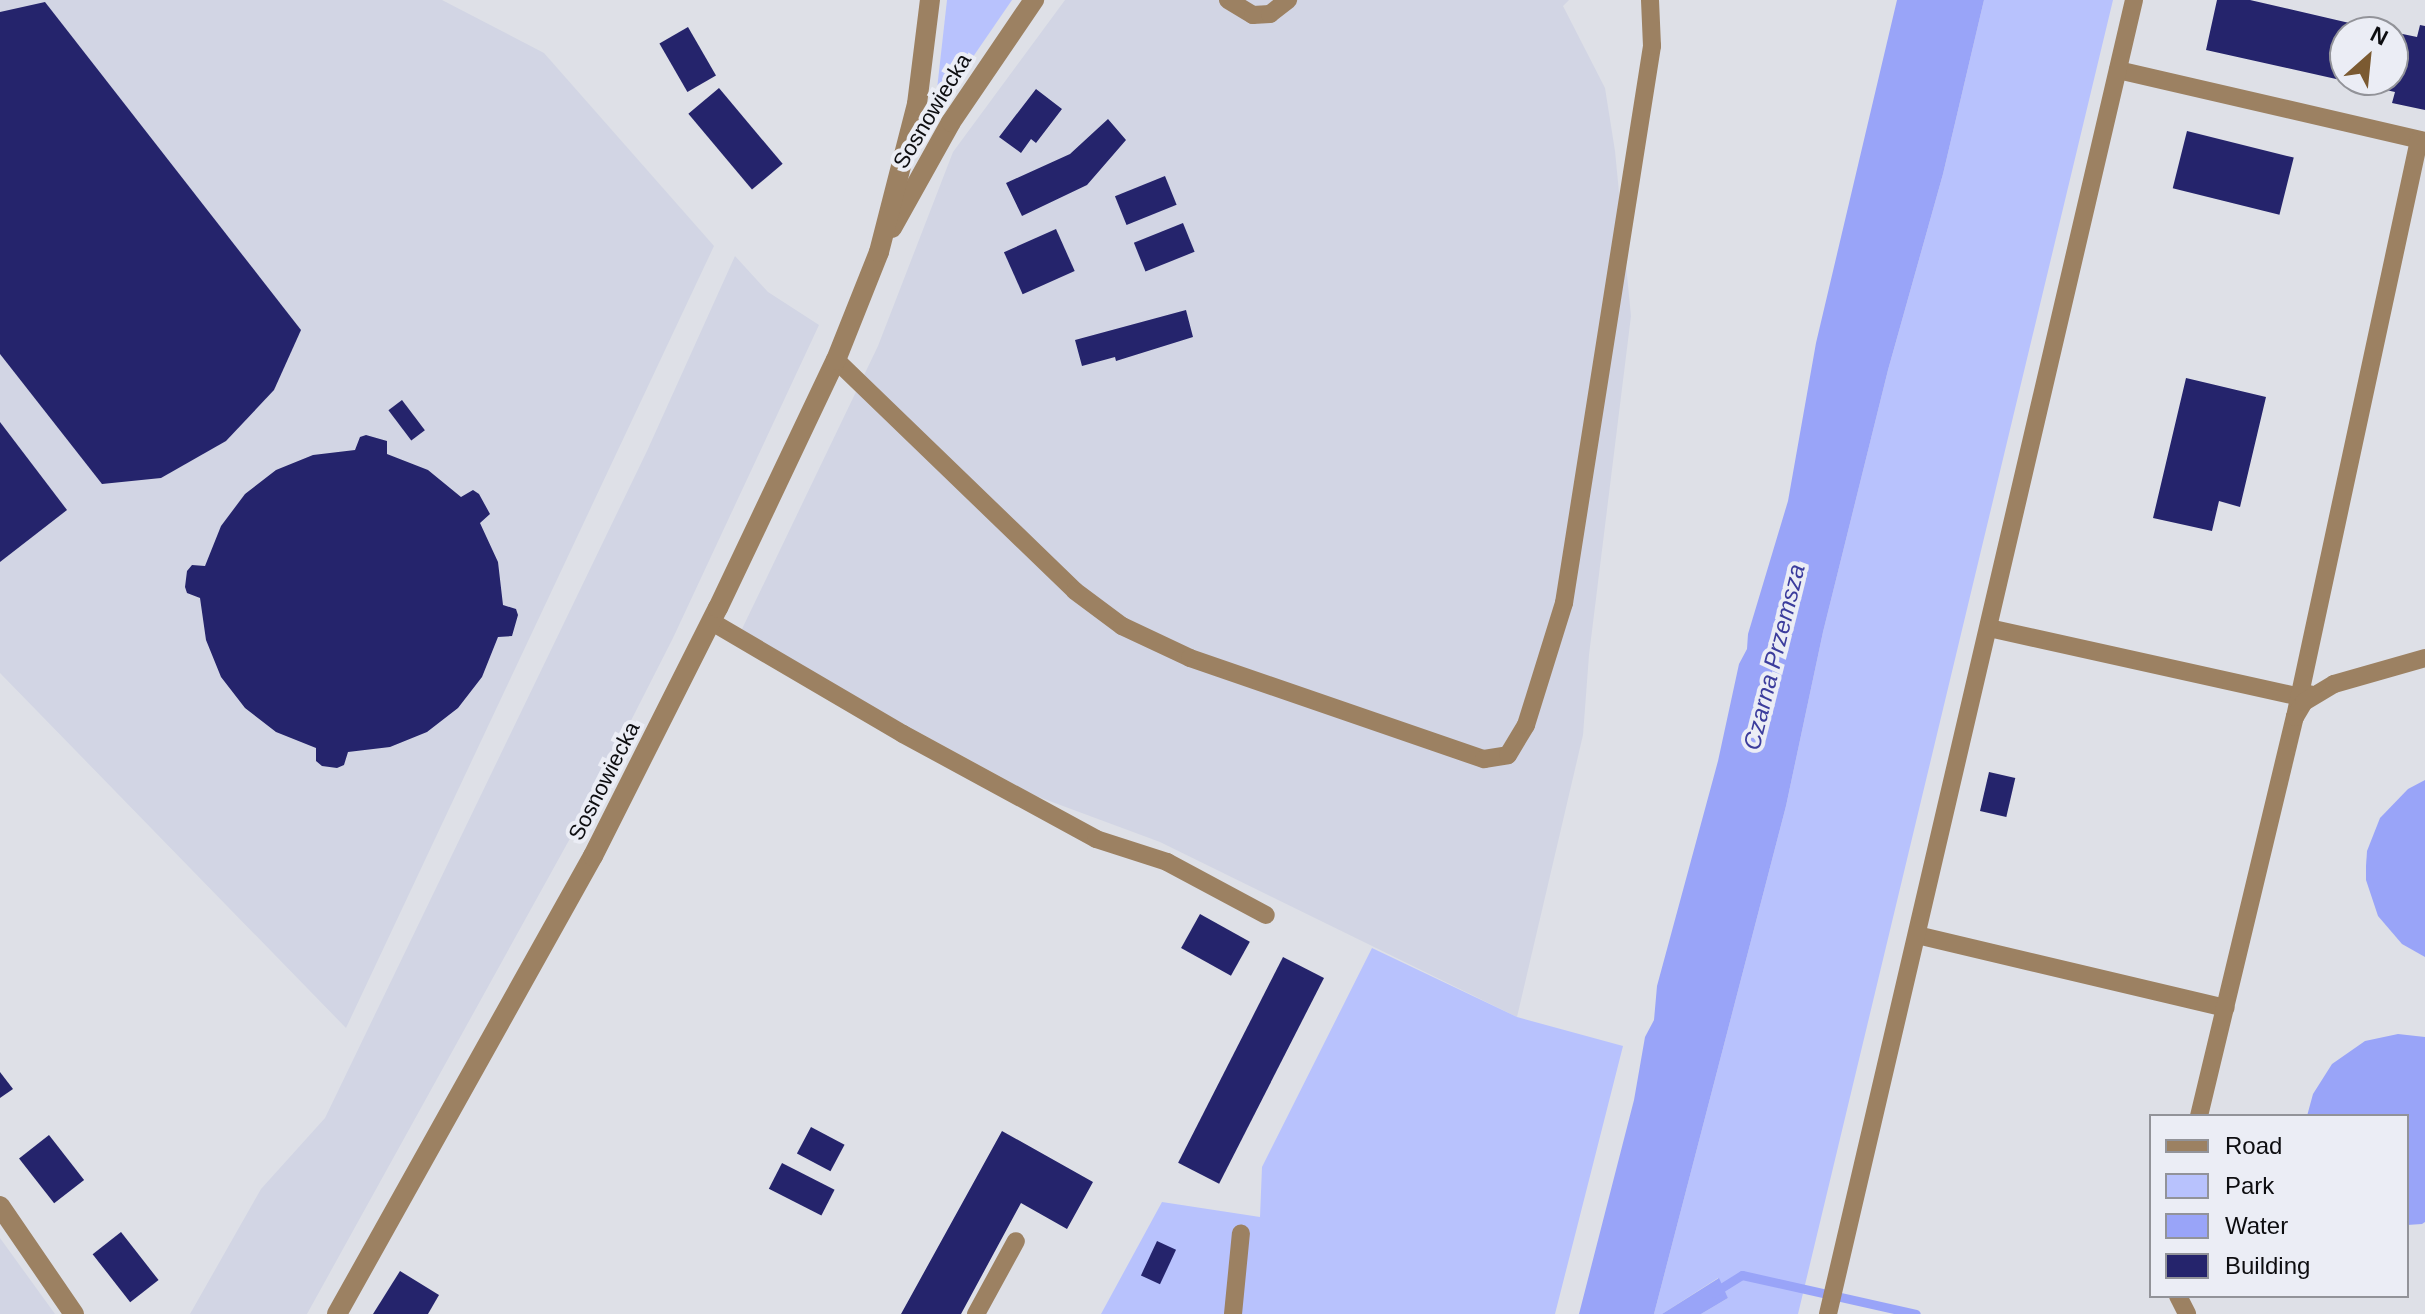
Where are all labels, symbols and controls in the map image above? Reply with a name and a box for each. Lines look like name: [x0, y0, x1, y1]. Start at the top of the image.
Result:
north arrow: [2329, 16, 2409, 96]
text: N: [2366, 21, 2392, 51]
street label: Sosnowiecka: [887, 49, 977, 173]
water label: Czarna Przemsza: [1737, 561, 1811, 753]
street label: Sosnowiecka: [563, 717, 645, 845]
legend: [2149, 1114, 2409, 1298]
text: Road: [2225, 1132, 2282, 1159]
text: Park: [2225, 1172, 2274, 1199]
text: Water: [2225, 1212, 2288, 1239]
text: Building: [2225, 1252, 2310, 1279]

